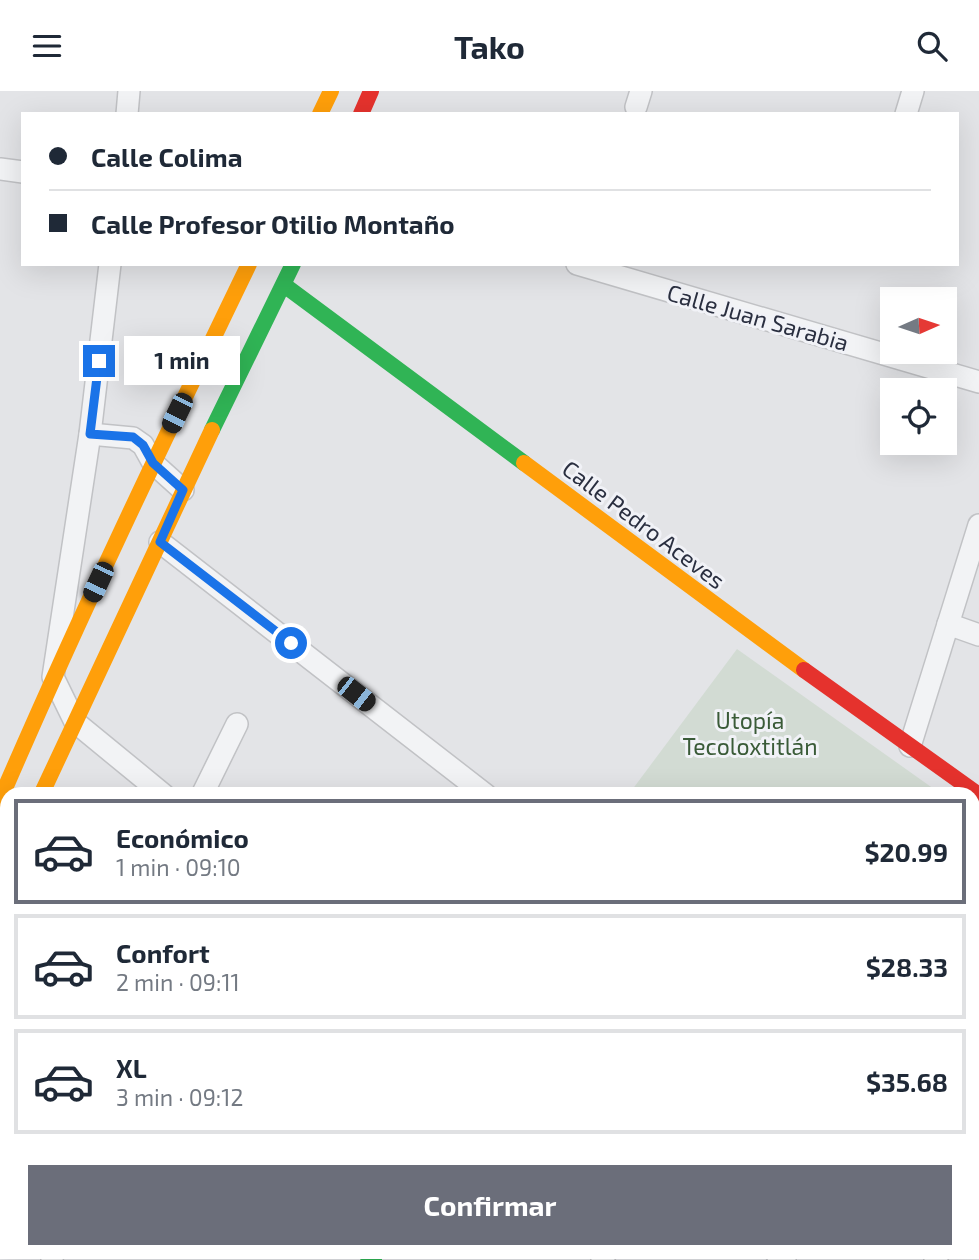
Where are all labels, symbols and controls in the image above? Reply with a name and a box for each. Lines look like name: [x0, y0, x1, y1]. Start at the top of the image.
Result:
icon: menu: [28, 27, 66, 65]
text: Tako: [454, 27, 525, 65]
icon: search: [913, 27, 951, 65]
text: Calle Colima: [91, 141, 243, 172]
text: Calle Profesor Otilio Montaño: [91, 208, 455, 239]
street label: Calle Juan Sarabia: [664, 278, 852, 356]
north arrow: [880, 287, 957, 364]
map controls: [880, 287, 957, 455]
callout: 1 min: [124, 337, 239, 385]
route end: [83, 345, 115, 377]
text: 1 min: [154, 346, 210, 374]
button: locate: [880, 378, 957, 455]
car: [159, 390, 196, 436]
street label: Calle Pedro Aceves: [557, 454, 731, 594]
car: [80, 559, 117, 605]
route start: [275, 627, 307, 659]
car: [333, 673, 380, 715]
park label: Utopía Tecoloxtitlán: [682, 706, 818, 760]
icon: car: [32, 820, 95, 883]
text: Económico: [116, 822, 249, 853]
text: $20.99: [864, 836, 948, 867]
text: 1 min · 09:10: [116, 853, 241, 881]
icon: car: [32, 935, 95, 998]
text: Confort: [116, 937, 210, 968]
text: $28.33: [866, 951, 948, 982]
text: 2 min · 09:11: [116, 968, 240, 996]
icon: car: [32, 1050, 95, 1113]
text: XL: [116, 1052, 147, 1083]
text: $35.68: [866, 1066, 948, 1097]
text: 3 min · 09:12: [116, 1083, 243, 1111]
button: Confirmar: [28, 1165, 952, 1245]

